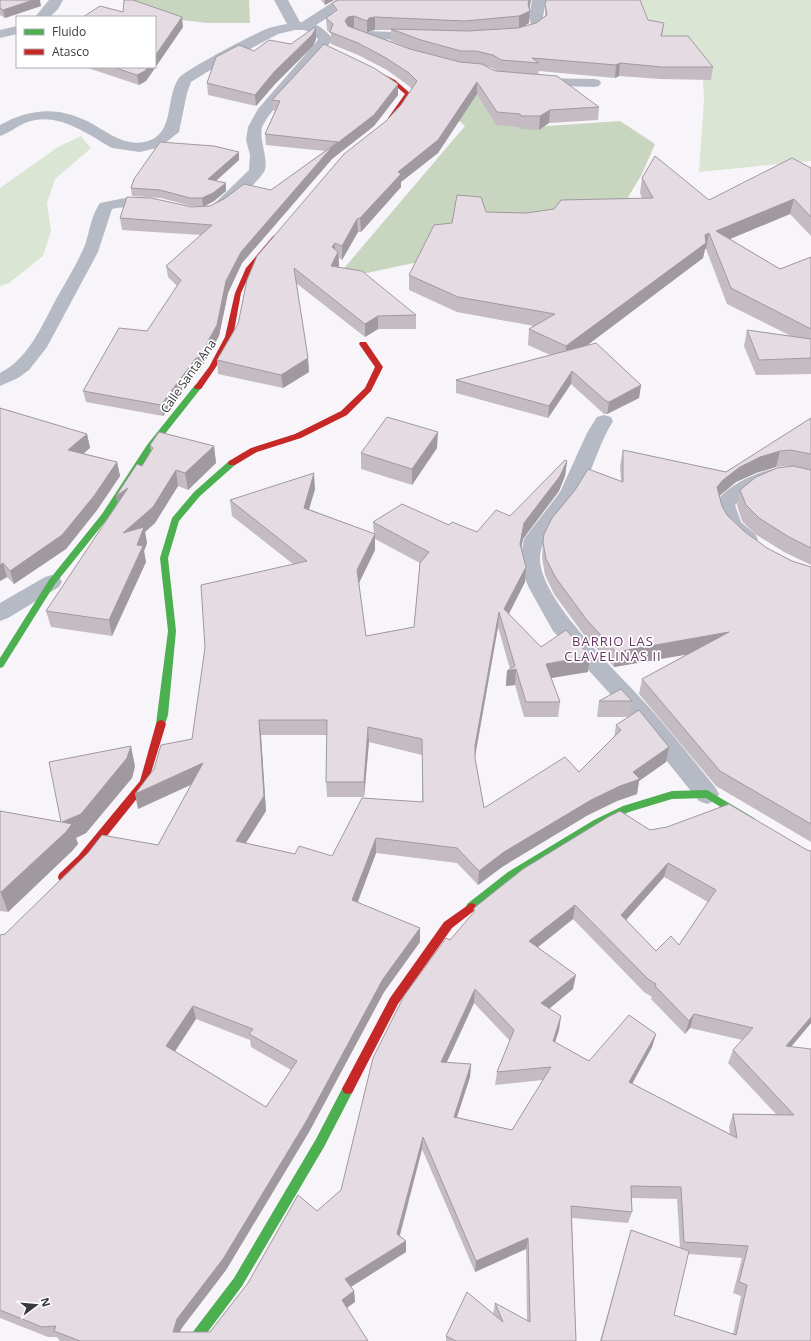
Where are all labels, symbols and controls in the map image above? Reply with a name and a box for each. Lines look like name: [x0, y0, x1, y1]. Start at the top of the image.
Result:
legend: [16, 16, 156, 68]
text: Fluido: [52, 23, 86, 40]
text: Atasco: [52, 43, 89, 60]
street label: Calle Santa Ana: [156, 336, 220, 416]
district label: BARRIO LAS CLAVELINAS II: [564, 632, 662, 665]
north arrow: [16, 1285, 56, 1325]
text: N: [38, 1296, 55, 1308]

